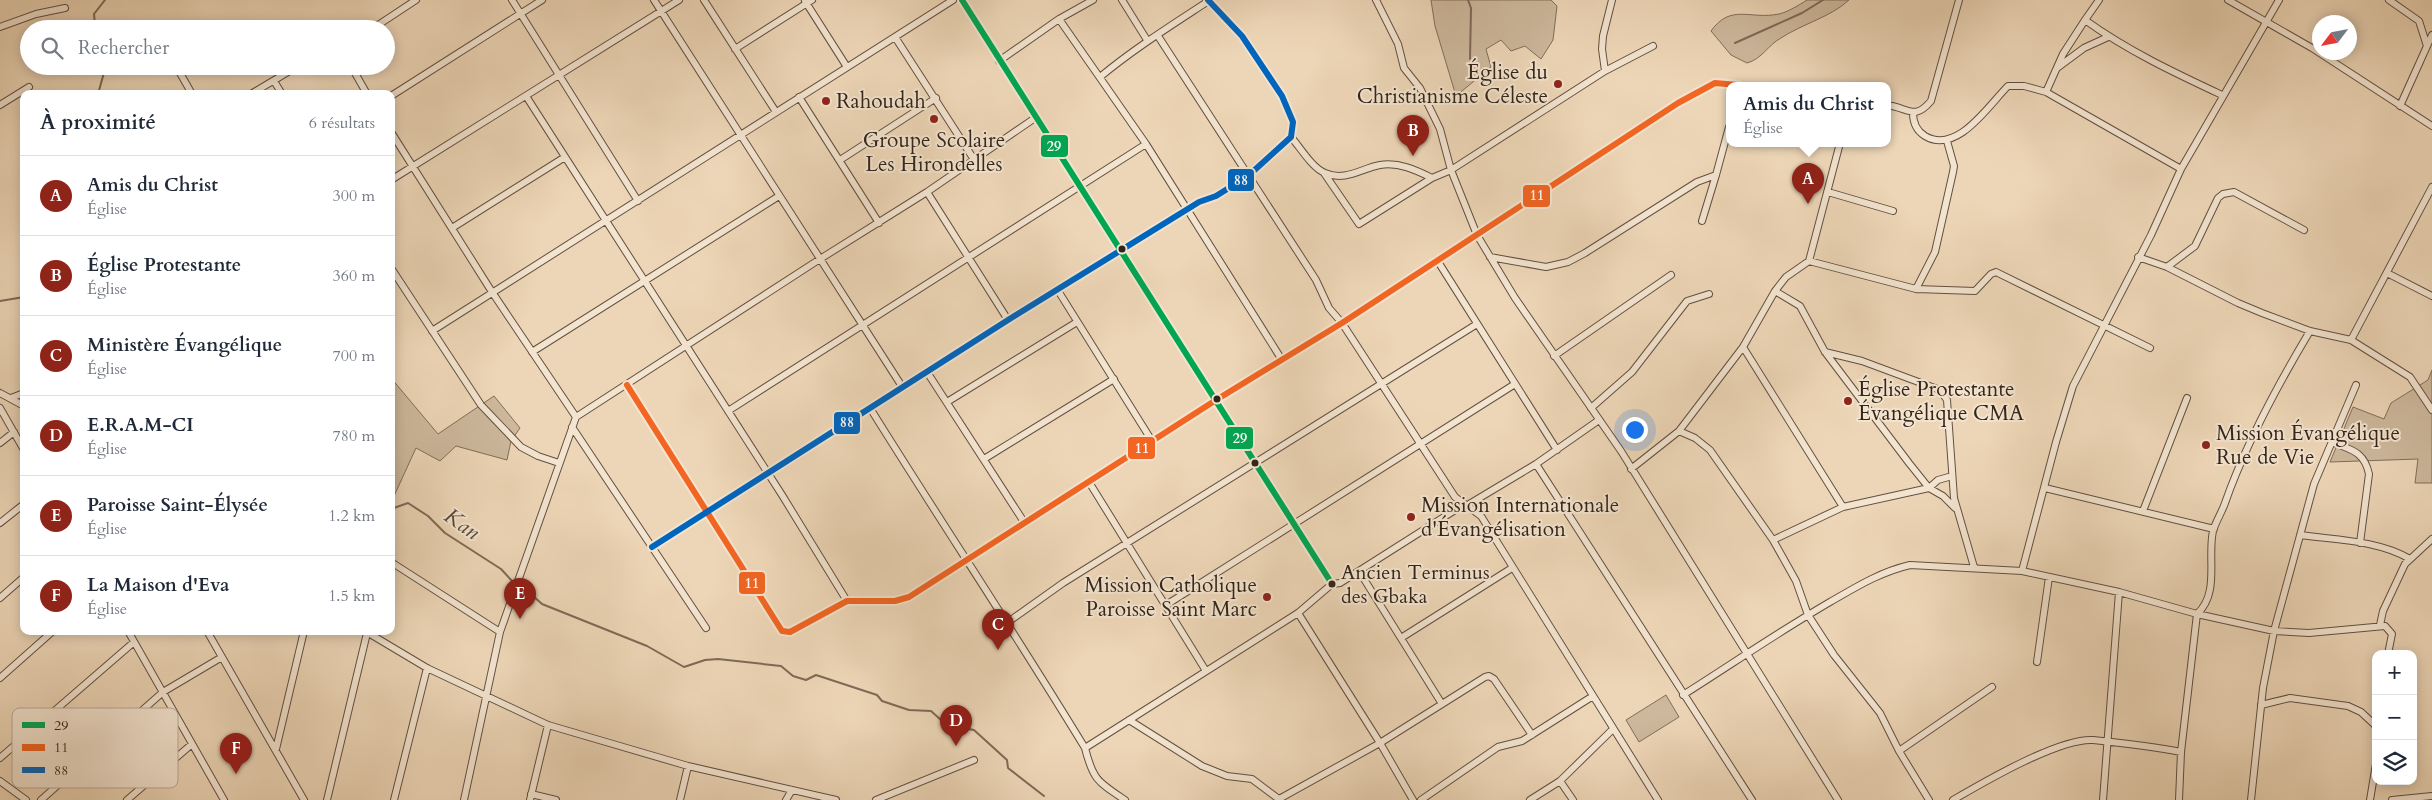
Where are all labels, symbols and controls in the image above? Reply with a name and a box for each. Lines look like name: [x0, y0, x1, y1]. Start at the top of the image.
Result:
north arrow: [2312, 15, 2357, 60]
search box: [20, 20, 395, 75]
icon: search: [38, 34, 66, 62]
text: Rechercher: [78, 35, 169, 61]
place label: Église du Christianisme Céleste: [1357, 58, 1548, 111]
marker: Église du Christianisme Céleste: [1552, 78, 1564, 90]
popup: [1726, 82, 1891, 147]
place label: Rahoudah: [836, 87, 926, 116]
text: Amis du Christ: [1743, 91, 1874, 117]
marker: Rahoudah: [820, 95, 832, 107]
text: À proximité: [40, 108, 156, 137]
text: 6 résultats: [309, 112, 375, 134]
marker: Groupe Scolaire Les Hirondelles: [928, 113, 940, 125]
pin: B: [1397, 115, 1429, 156]
text: Église: [1743, 117, 1783, 139]
place label: Groupe Scolaire Les Hirondelles: [863, 126, 1005, 179]
line badge: 29: [1040, 134, 1069, 158]
text: 29: [1047, 137, 1061, 156]
pin: A: [1792, 163, 1824, 204]
line badge: 88: [1227, 168, 1255, 192]
text: 88: [1234, 171, 1248, 190]
text: Amis du Christ: [87, 172, 218, 198]
line badge: 11: [1522, 184, 1551, 208]
text: A: [50, 185, 62, 207]
text: 300 m: [333, 185, 375, 207]
text: 11: [1530, 186, 1544, 205]
text: Église: [87, 198, 127, 220]
unlabelled marker: [1117, 244, 1127, 254]
text: Église Protestante: [87, 252, 241, 278]
text: B: [50, 265, 62, 287]
text: 360 m: [333, 265, 375, 287]
text: Église: [87, 278, 127, 300]
text: Ministère Évangélique: [87, 332, 282, 358]
text: C: [50, 345, 62, 367]
text: 700 m: [333, 345, 375, 367]
text: Église: [87, 358, 127, 380]
place label: Église Protestante Évangélique CMA: [1858, 375, 2024, 428]
unlabelled marker: [1212, 394, 1222, 404]
marker: Église Protestante Évangélique CMA: [1842, 395, 1854, 407]
line badge: 88: [833, 411, 861, 435]
text: E.R.A.M-CI: [87, 412, 194, 438]
text: 88: [840, 413, 854, 432]
your location: [1622, 417, 1648, 443]
place label: Mission Évangélique Rue de Vie: [2216, 419, 2400, 472]
text: D: [49, 425, 63, 447]
text: 780 m: [333, 425, 375, 447]
line badge: 29: [1225, 426, 1254, 450]
text: 29: [1233, 429, 1247, 448]
line badge: 11: [1127, 436, 1156, 460]
text: Église: [87, 438, 127, 460]
text: 11: [1135, 439, 1149, 458]
marker: Mission Évangélique Rue de Vie: [2200, 439, 2212, 451]
unlabelled marker: [1250, 458, 1260, 468]
place label: Mission Internationale d'Évangélisation: [1421, 491, 1619, 544]
text: Paroisse Saint-Élysée: [87, 492, 268, 518]
water label: Kan: [438, 501, 486, 547]
text: E: [51, 505, 61, 527]
text: 1.2 km: [328, 505, 375, 527]
marker: Mission Internationale d'Évangélisation: [1405, 511, 1417, 523]
text: Église: [87, 518, 127, 540]
place label: Ancien Terminus des Gbaka: [1341, 559, 1490, 610]
line badge: 11: [738, 571, 766, 595]
place label: Mission Catholique Paroisse Saint Marc: [1084, 571, 1257, 624]
text: La Maison d'Eva: [87, 572, 230, 598]
text: 11: [745, 574, 759, 593]
pin: E: [504, 578, 536, 619]
marker: Ancien Terminus des Gbaka: [1327, 579, 1337, 589]
text: F: [51, 585, 61, 607]
text: 1.5 km: [328, 585, 375, 607]
marker: Mission Catholique Paroisse Saint Marc: [1261, 591, 1273, 603]
text: Église: [87, 598, 127, 620]
pin: C: [982, 609, 1014, 650]
map controls: [2372, 650, 2417, 785]
button: +: [2372, 650, 2417, 695]
button: −: [2372, 695, 2417, 740]
pin: D: [940, 705, 972, 746]
legend: [12, 708, 178, 788]
text: 29: [54, 716, 68, 735]
pin: F: [220, 733, 252, 774]
text: 11: [54, 738, 68, 757]
button: layers: [2372, 740, 2417, 785]
text: 88: [54, 761, 68, 780]

